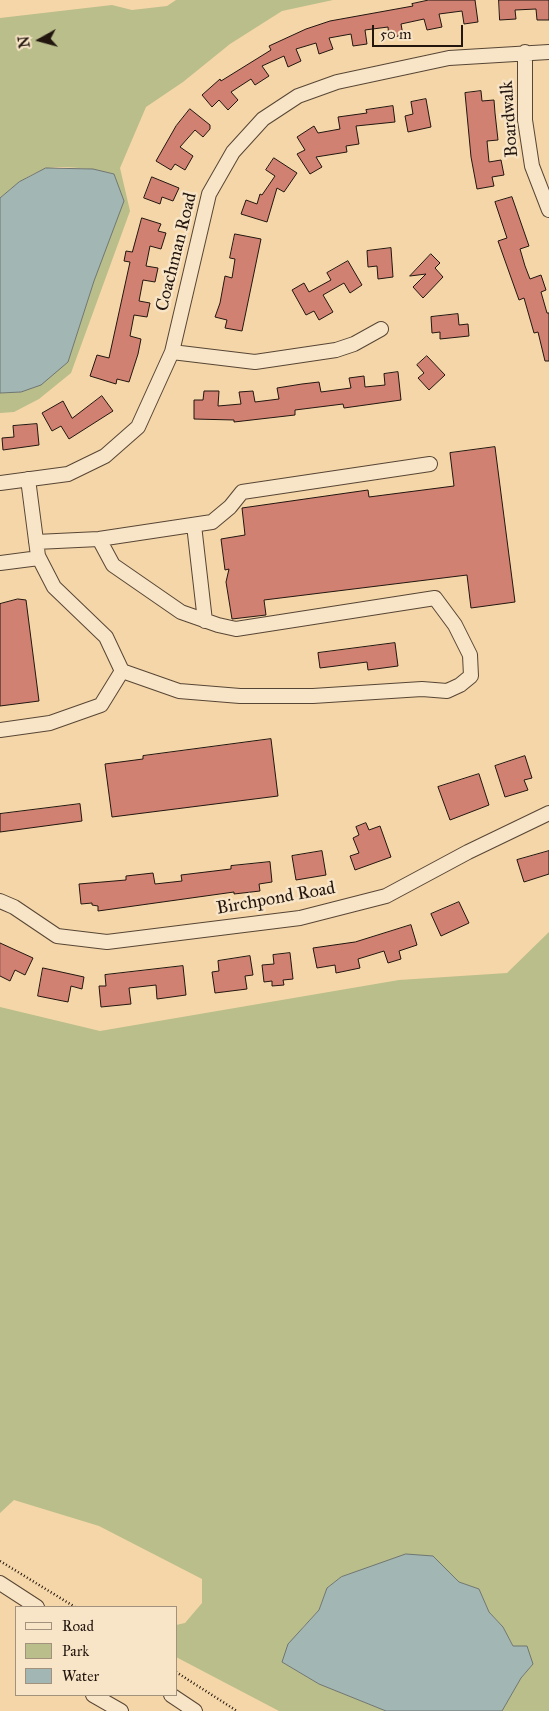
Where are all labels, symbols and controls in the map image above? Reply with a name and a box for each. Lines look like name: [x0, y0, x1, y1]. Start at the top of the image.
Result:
north arrow: [15, 15, 65, 65]
scale bar: [374, 15, 465, 47]
text: 50 m: [380, 25, 412, 43]
text: N: [15, 35, 34, 49]
street label: Boardwalk: [497, 80, 523, 158]
street label: Coachman Road: [152, 191, 202, 313]
street label: Birchpond Road: [215, 878, 337, 920]
legend: [15, 1606, 178, 1696]
text: Road: [62, 1617, 94, 1635]
text: Park: [62, 1642, 89, 1660]
text: Water: [62, 1667, 99, 1685]

